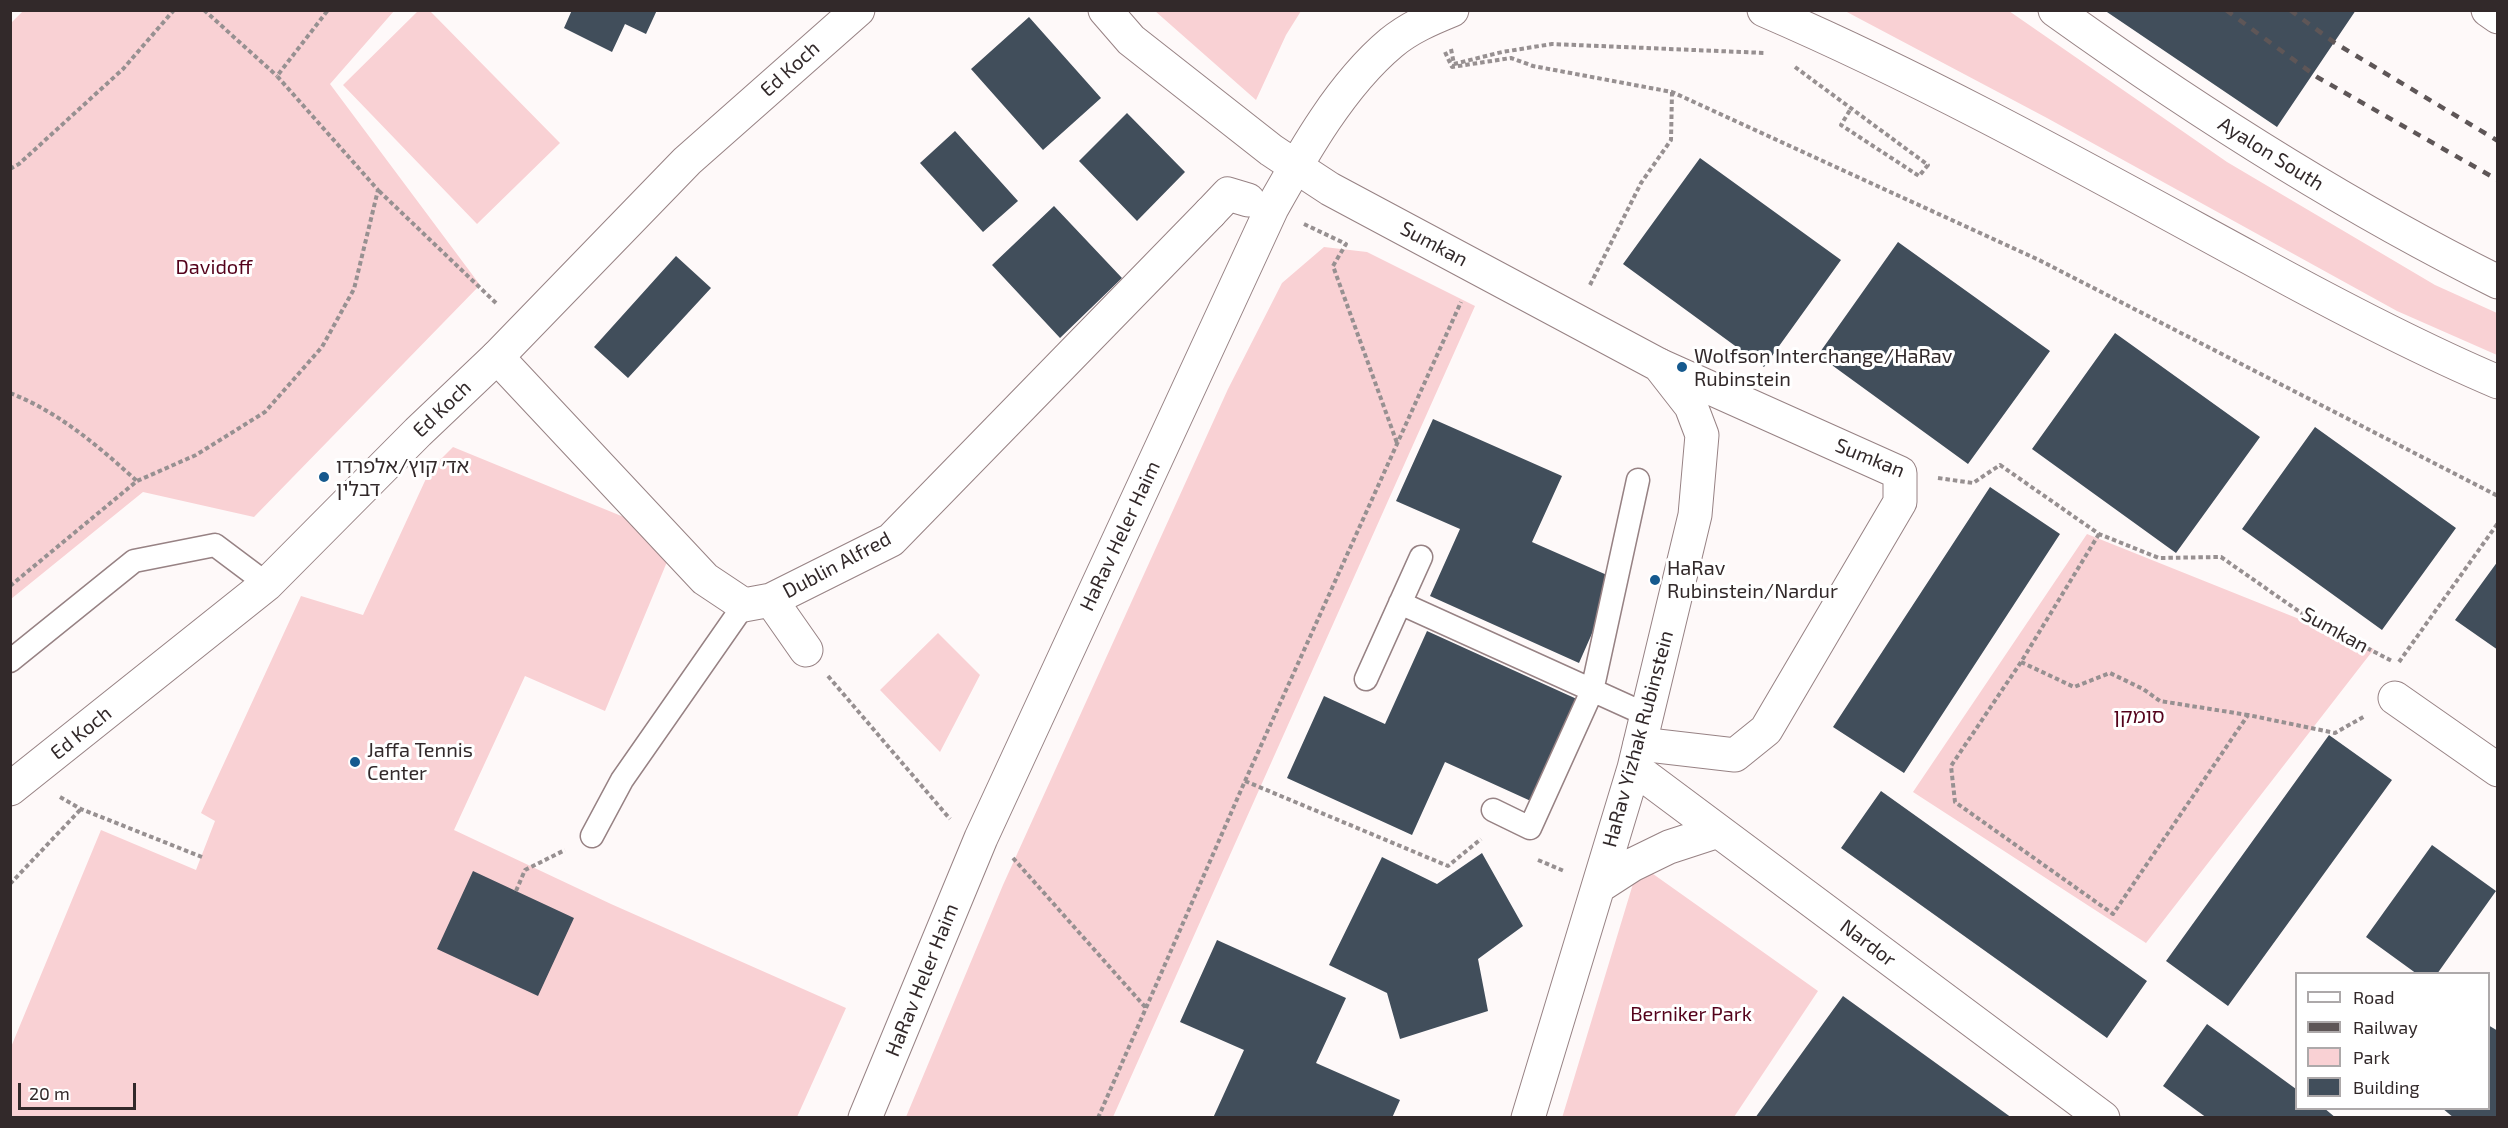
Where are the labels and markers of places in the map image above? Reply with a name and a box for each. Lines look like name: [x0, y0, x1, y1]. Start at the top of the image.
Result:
place label: Wolfson Interchange/HaRav Rubinstein: [1694, 344, 1952, 391]
marker: Wolfson Interchange/HaRav Rubinstein: [1675, 360, 1689, 374]
place label: אד׳ קוץ/אלפרדו דבלין: [336, 454, 469, 501]
marker: אד׳ קוץ/אלפרדו דבלין: [317, 470, 331, 484]
place label: HaRav Rubinstein/Nardur: [1667, 556, 1838, 603]
marker: HaRav Rubinstein/Nardur: [1648, 573, 1662, 587]
place label: Jaffa Tennis Center: [367, 738, 473, 785]
marker: Jaffa Tennis Center: [348, 755, 362, 769]

